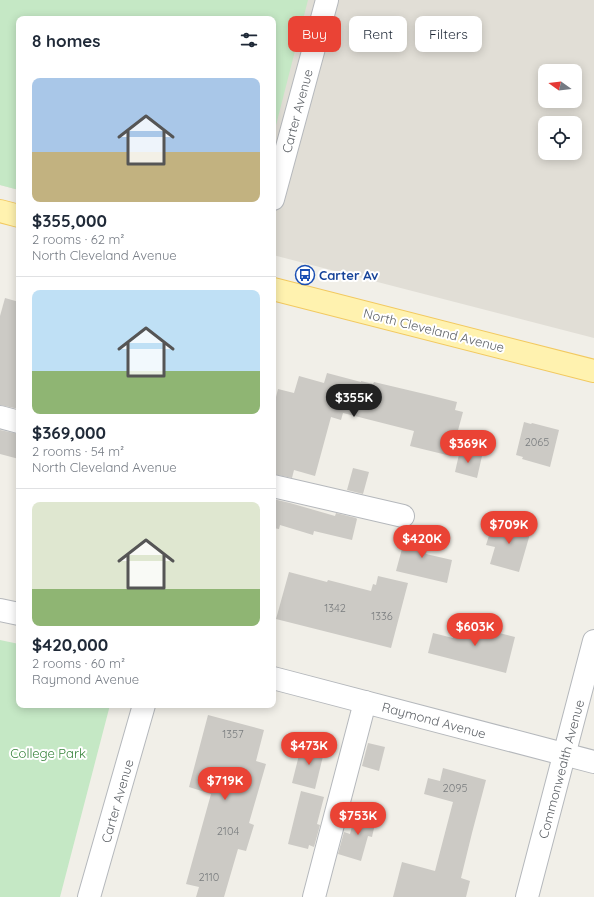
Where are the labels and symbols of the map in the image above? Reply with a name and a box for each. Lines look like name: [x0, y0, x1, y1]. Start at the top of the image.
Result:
north arrow: [538, 64, 582, 108]
street label: Carter Avenue: [278, 67, 316, 155]
bus stop icon: Carter Av: [294, 264, 316, 286]
place label: Carter Av: [319, 267, 378, 283]
street label: North Cleveland Avenue: [362, 305, 506, 355]
pin: $355K: [326, 384, 382, 418]
pin: $369K: [440, 430, 496, 464]
house number: 2065: [525, 435, 549, 449]
pin: $709K: [481, 511, 537, 545]
pin: $420K: [394, 525, 450, 559]
house number: 1342: [324, 601, 346, 615]
house number: 1336: [371, 609, 393, 623]
pin: $603K: [447, 613, 503, 647]
street label: Raymond Avenue: [380, 698, 488, 742]
street label: Commonwealth Avenue: [535, 698, 587, 840]
house number: 1357: [222, 727, 244, 741]
pin: $473K: [281, 732, 337, 766]
park label: College Park: [10, 745, 86, 761]
street label: Carter Avenue: [97, 757, 137, 845]
pin: $719K: [197, 767, 253, 801]
house number: 2095: [443, 781, 467, 795]
pin: $753K: [330, 802, 386, 836]
house number: 2104: [217, 824, 239, 838]
house number: 2110: [199, 870, 219, 884]

